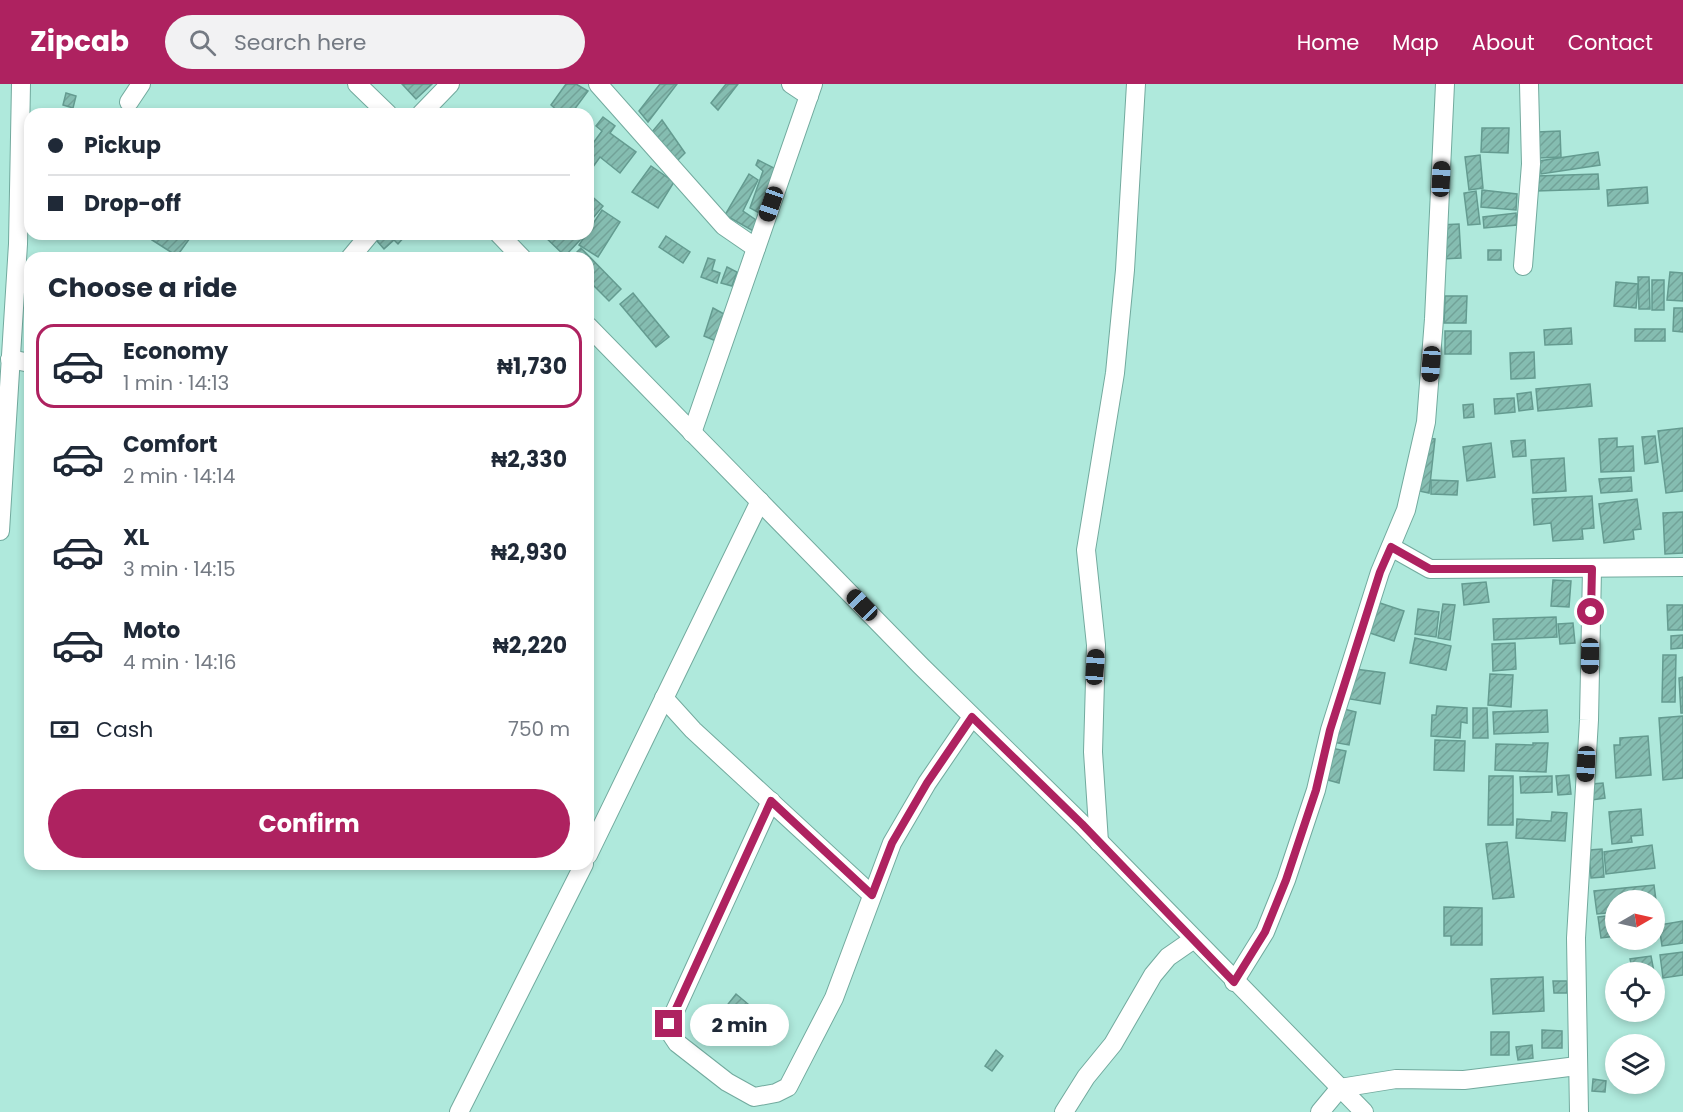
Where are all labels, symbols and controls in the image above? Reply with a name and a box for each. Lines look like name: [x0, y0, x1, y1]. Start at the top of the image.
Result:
search box: [165, 15, 585, 69]
text: Zipcab: [30, 22, 129, 61]
icon: search: [186, 26, 219, 59]
text: Search here: [234, 27, 366, 58]
text: Home: [1297, 28, 1359, 57]
text: Map: [1392, 28, 1439, 57]
text: About: [1472, 28, 1535, 57]
text: Contact: [1568, 28, 1653, 57]
text: Pickup: [84, 130, 161, 161]
car: [1431, 161, 1451, 197]
car: [757, 184, 785, 224]
text: Drop-off: [84, 188, 181, 219]
text: Choose a ride: [48, 269, 237, 306]
text: Economy: [123, 336, 228, 367]
icon: car: [51, 339, 105, 393]
car: [1421, 345, 1441, 383]
text: ₦1,730: [497, 351, 567, 382]
text: 1 min · 14:13: [123, 369, 229, 397]
text: Comfort: [123, 429, 217, 460]
icon: car: [51, 432, 105, 486]
text: ₦2,330: [491, 444, 567, 475]
text: 2 min · 14:14: [123, 462, 235, 490]
text: XL: [123, 522, 149, 553]
icon: car: [51, 525, 105, 579]
text: ₦2,930: [491, 537, 567, 568]
text: 3 min · 14:15: [123, 555, 236, 583]
car: [843, 586, 881, 624]
route start: [1577, 598, 1604, 625]
text: Moto: [123, 615, 180, 646]
icon: car: [51, 618, 105, 672]
text: ₦2,220: [493, 630, 567, 661]
car: [1581, 638, 1599, 674]
text: 4 min · 14:16: [123, 648, 237, 676]
car: [1085, 648, 1105, 686]
icon: cash: [48, 713, 81, 746]
text: Cash: [96, 714, 153, 745]
text: 750 m: [508, 715, 570, 743]
car: [1576, 746, 1596, 782]
button: Confirm: [48, 789, 570, 858]
north arrow: [1605, 890, 1665, 950]
map controls: [1605, 890, 1665, 1094]
button: locate: [1605, 962, 1665, 1022]
callout: 2 min: [690, 1003, 789, 1045]
route end: [655, 1010, 682, 1037]
text: 2 min: [711, 1011, 768, 1039]
button: layers: [1605, 1034, 1665, 1094]

